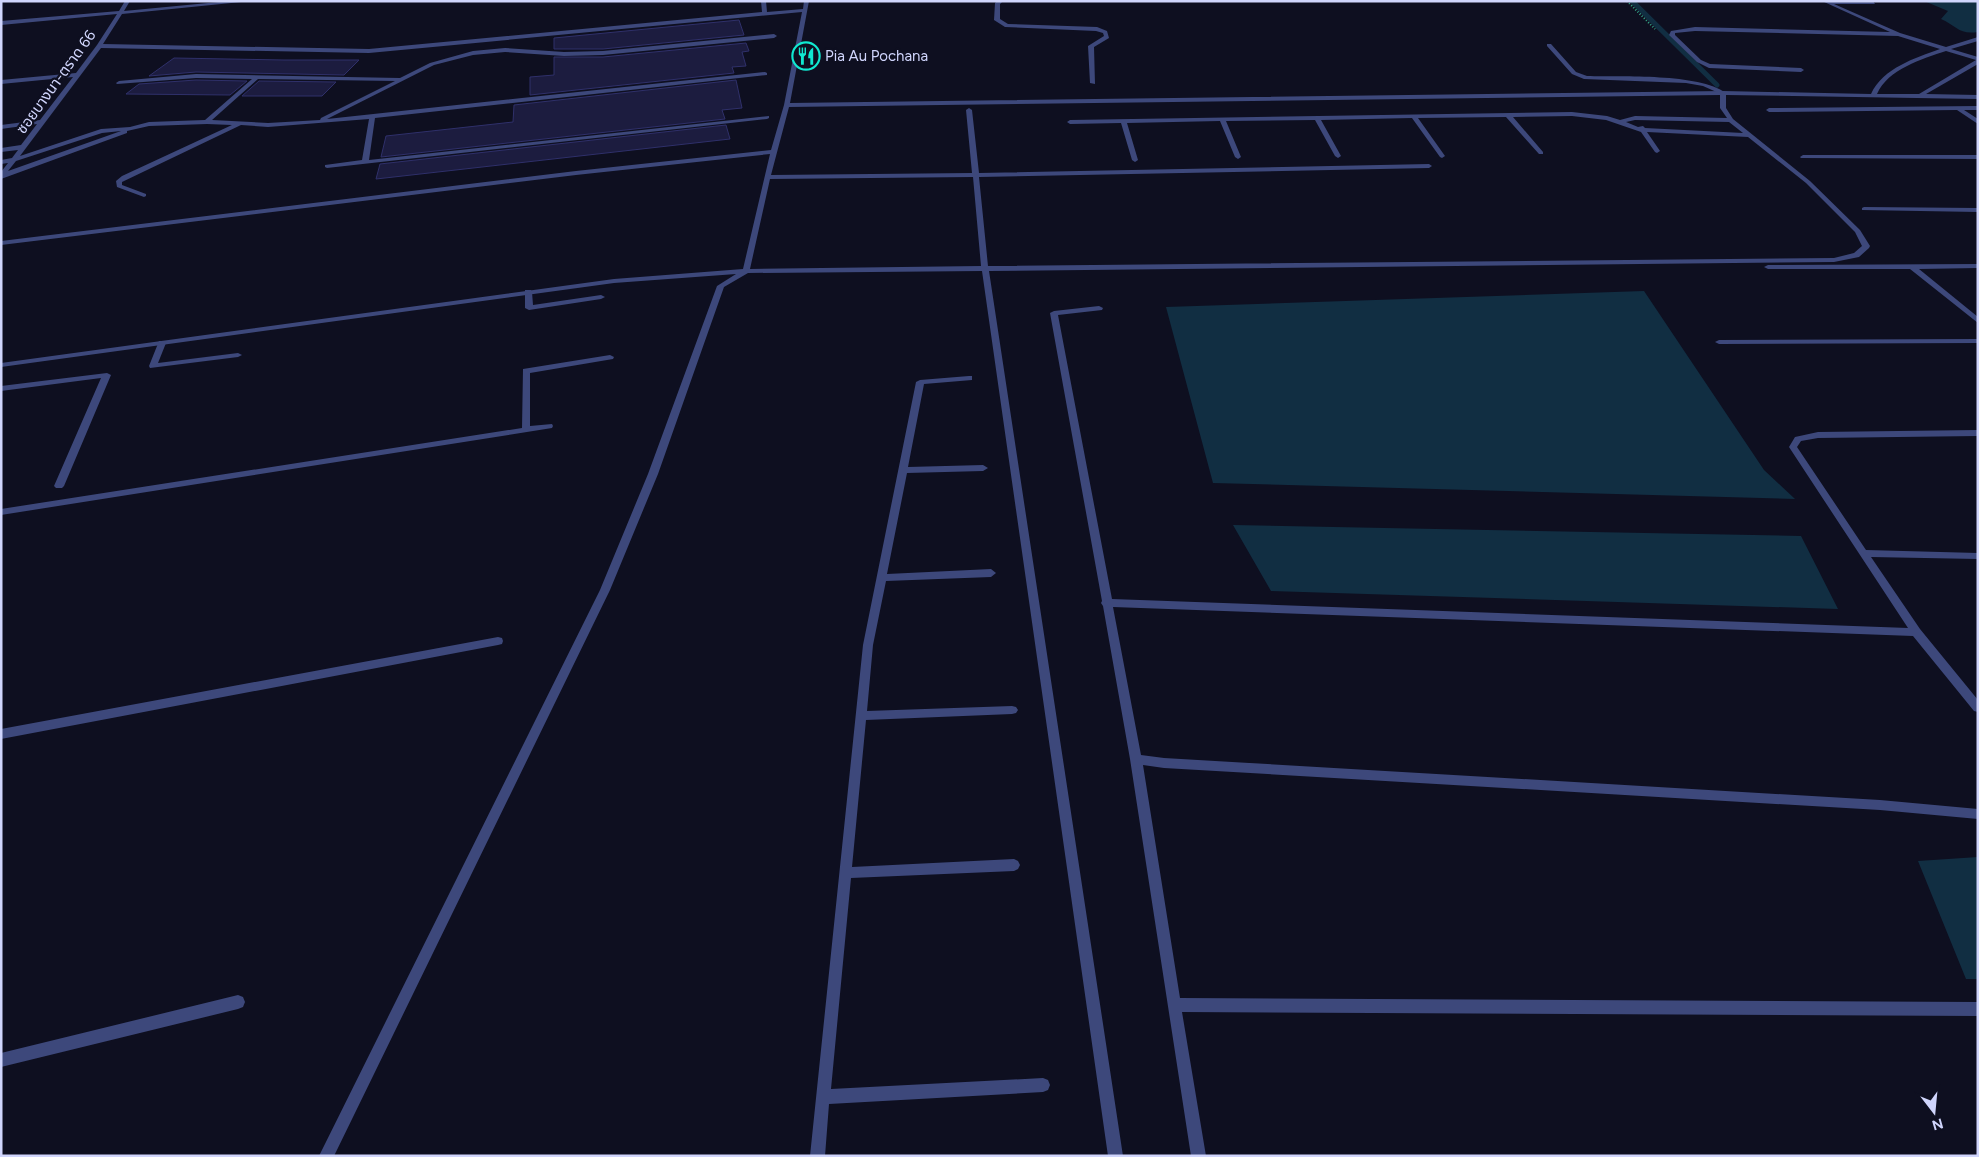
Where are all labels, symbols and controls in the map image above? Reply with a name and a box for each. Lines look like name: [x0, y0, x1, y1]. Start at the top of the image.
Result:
street label: ซอยบางนา-ตราด 66: [12, 26, 100, 137]
restaurant icon: Pia Au Pochana: [791, 41, 821, 71]
place label: Pia Au Pochana: [825, 47, 928, 65]
north arrow: [1909, 1087, 1959, 1137]
text: N: [1930, 1114, 1945, 1134]

